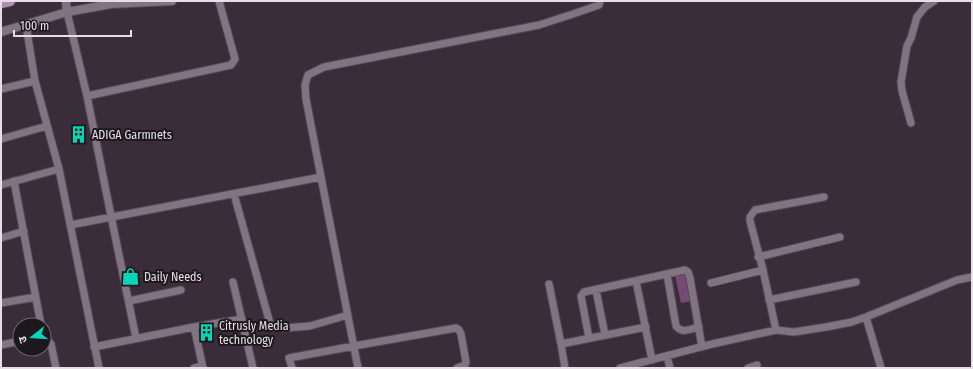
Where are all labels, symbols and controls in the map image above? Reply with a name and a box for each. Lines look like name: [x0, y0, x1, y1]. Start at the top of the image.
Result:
scale bar: [14, 12, 131, 38]
text: 100 m: [20, 19, 49, 33]
building icon: ADIGA Garmnets: [69, 125, 89, 145]
place label: ADIGA Garmnets: [92, 128, 172, 142]
shop icon: Daily Needs: [121, 267, 141, 287]
place label: Daily Needs: [144, 270, 202, 284]
north arrow: [12, 317, 52, 357]
place label: Citrusly Media technology: [219, 319, 289, 347]
building icon: Citrusly Media technology: [196, 323, 216, 343]
text: उ: [16, 334, 30, 345]

